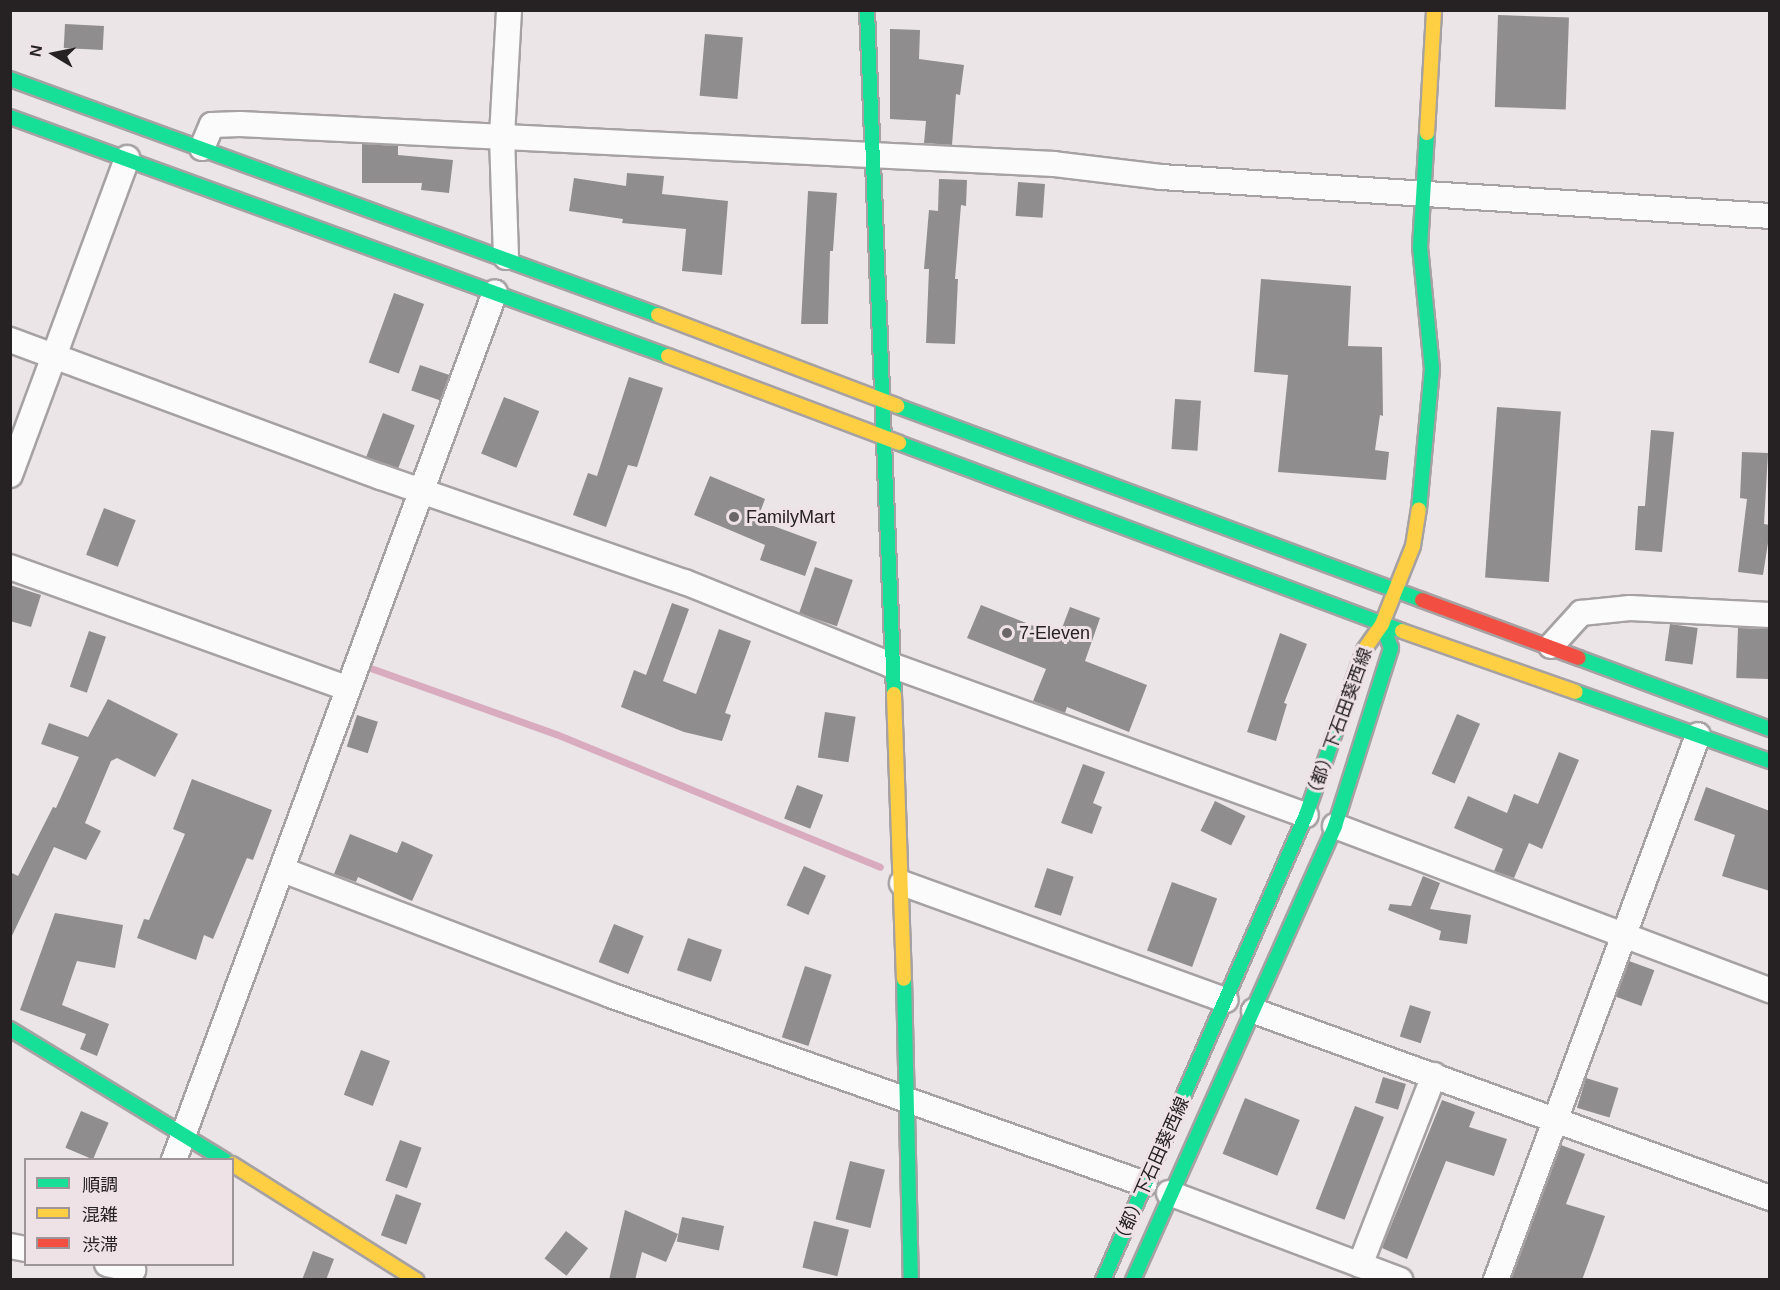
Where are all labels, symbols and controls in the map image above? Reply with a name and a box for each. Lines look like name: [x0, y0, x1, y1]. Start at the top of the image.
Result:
north arrow: [24, 24, 84, 84]
text: N: [26, 44, 45, 58]
place label: FamilyMart: [746, 506, 835, 528]
marker: FamilyMart: [727, 510, 741, 524]
place label: 7-Eleven: [1019, 622, 1090, 644]
marker: 7-Eleven: [1000, 626, 1014, 640]
street label: （都）下石田葵西線: [1301, 645, 1377, 805]
street label: （都）下石田葵西線: [1108, 1094, 1194, 1250]
legend: [24, 1158, 234, 1266]
text: 順調: [82, 1175, 118, 1195]
text: 混雑: [82, 1205, 118, 1225]
text: 渋滞: [82, 1235, 118, 1255]

